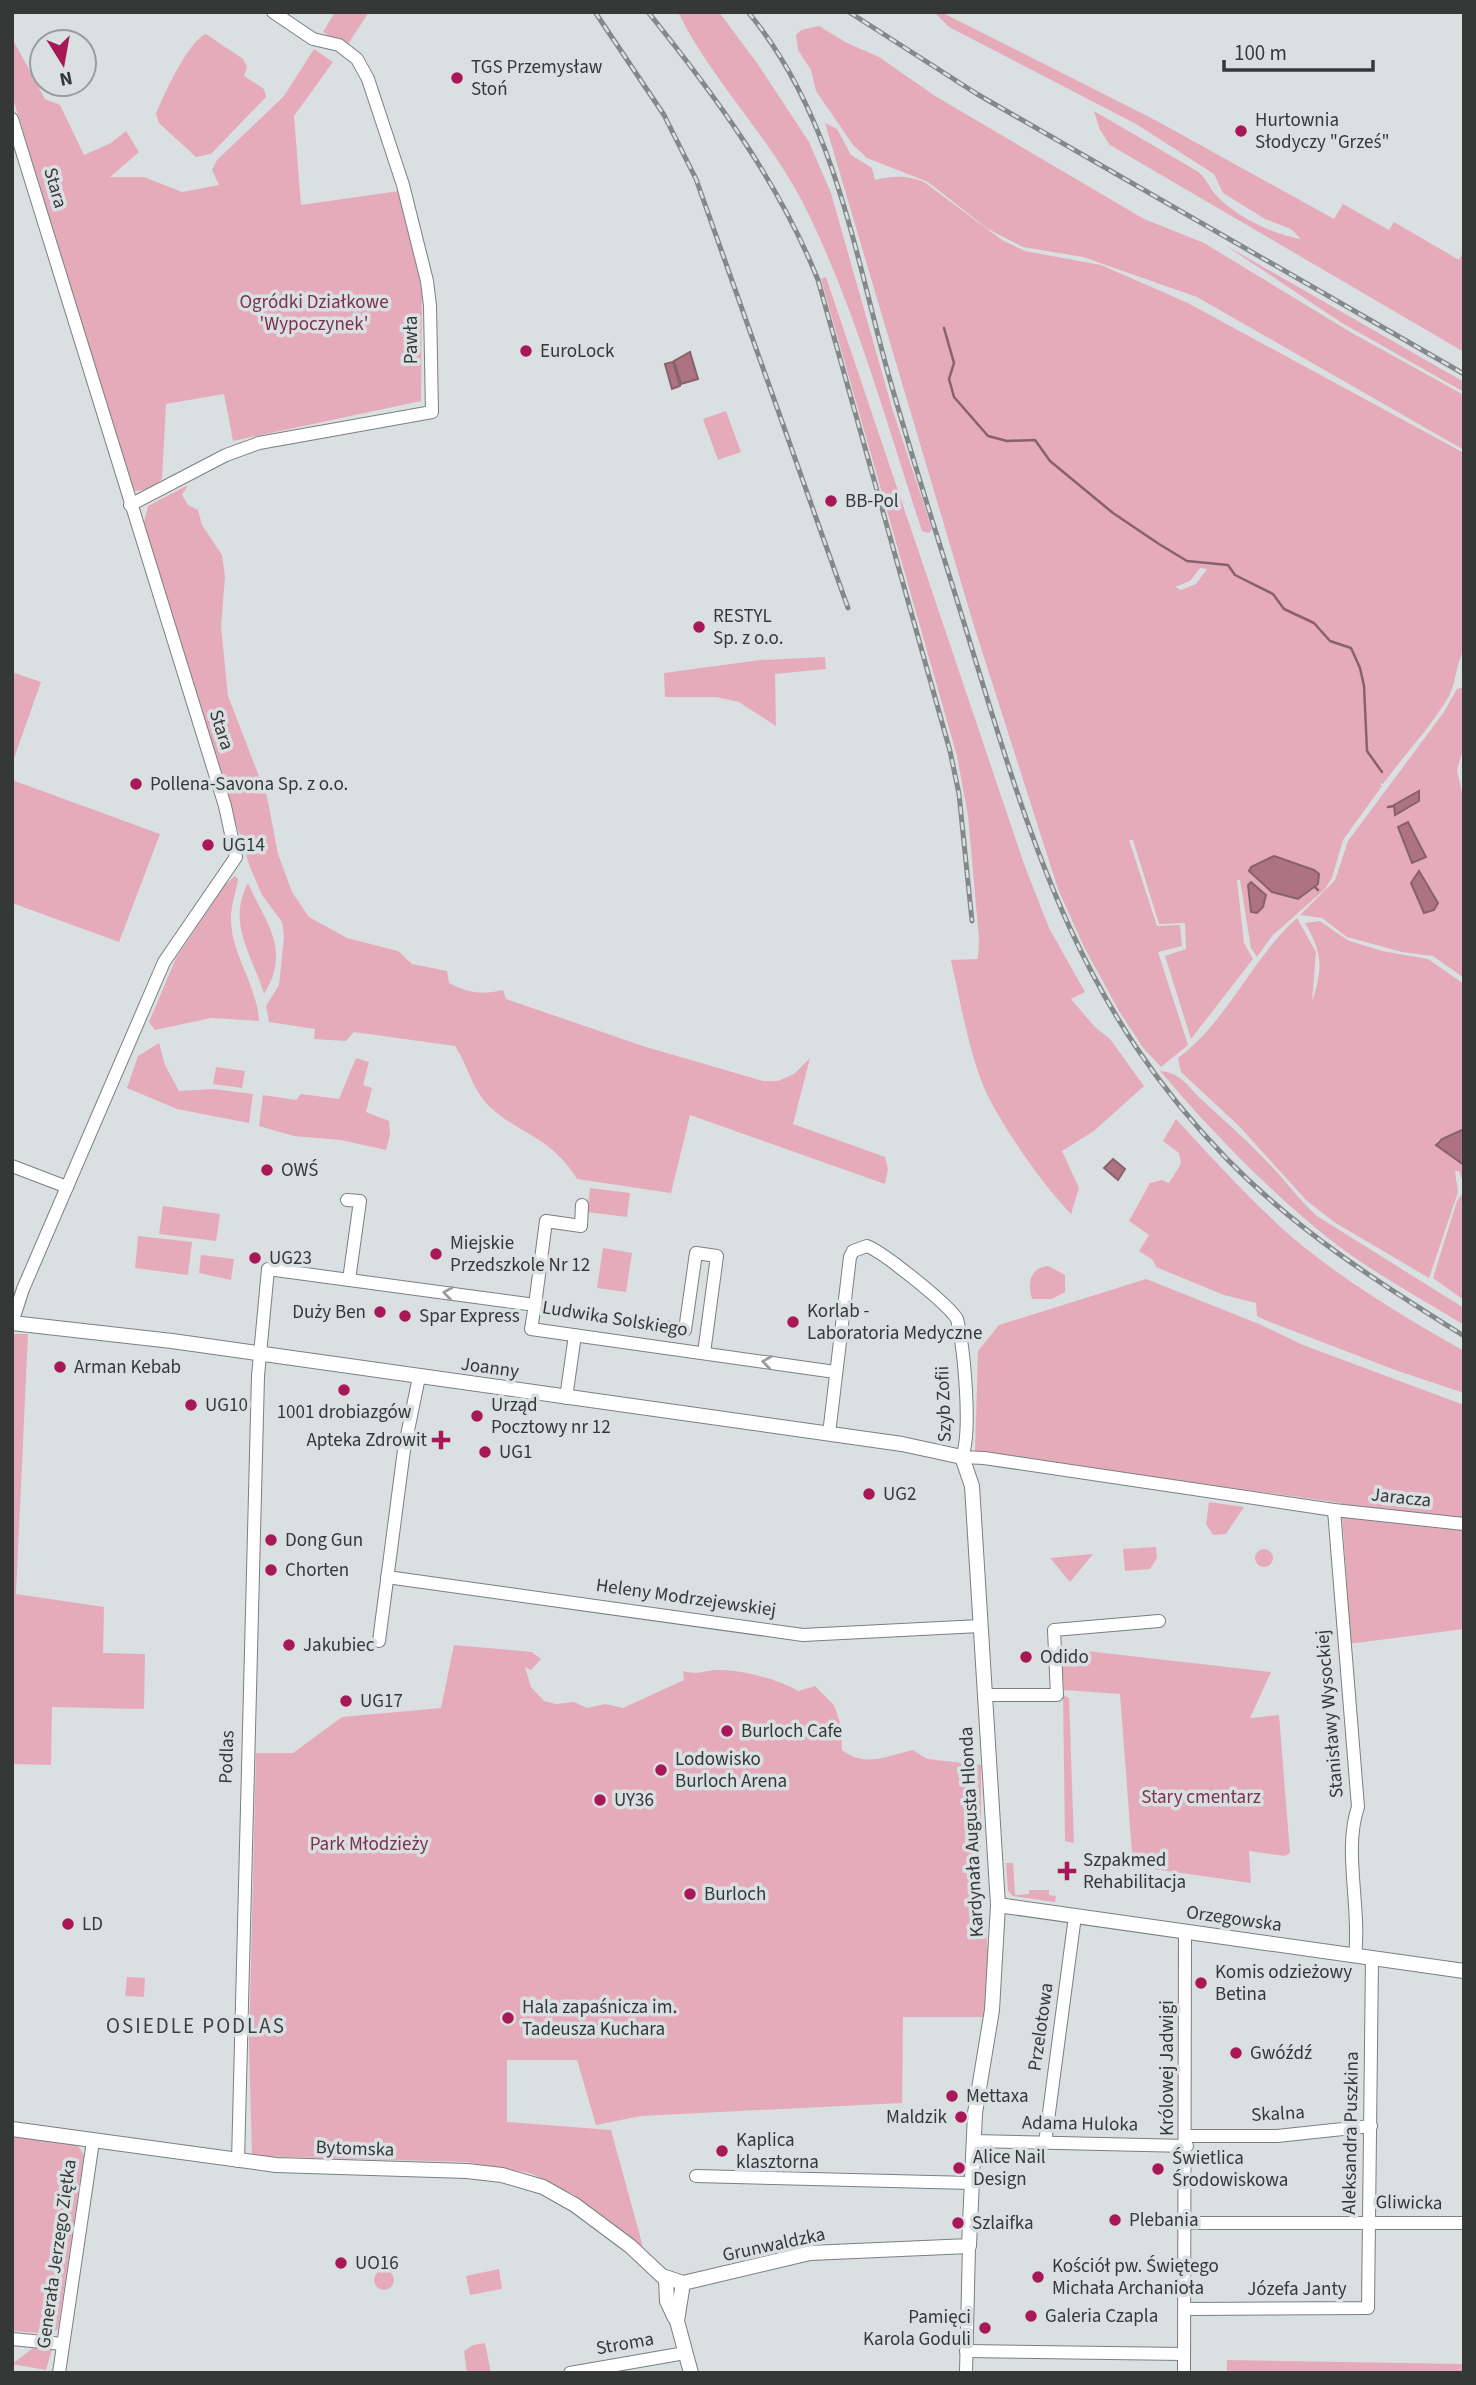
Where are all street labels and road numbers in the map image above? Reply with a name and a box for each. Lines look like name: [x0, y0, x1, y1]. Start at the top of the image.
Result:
street label: Stara: [36, 165, 74, 211]
street label: Pawła: [398, 316, 425, 364]
street label: Stara: [202, 706, 240, 754]
street label: Ludwika Solskiego: [540, 1294, 690, 1344]
street label: Joanny: [459, 1351, 521, 1385]
street label: Szyb Zofii: [929, 1365, 959, 1443]
street label: Jaracza: [1370, 1481, 1432, 1515]
street label: Heleny Modrzejewskiej: [594, 1572, 778, 1624]
street label: Stanisławy Wysockiej: [1309, 1629, 1351, 1799]
street label: Kardynała Augusta Hlonda: [953, 1726, 991, 1938]
street label: Podlas: [213, 1730, 241, 1784]
street label: Orzegowska: [1184, 1899, 1284, 1939]
street label: Przelotowa: [1021, 1981, 1061, 2073]
street label: Królowej Jadwigi: [1154, 2000, 1181, 2136]
street label: Aleksandra Puszkina: [1336, 2051, 1366, 2215]
street label: Skalna: [1250, 2099, 1306, 2129]
street label: Adama Huloka: [1022, 2109, 1138, 2139]
street label: Bytomska: [315, 2134, 395, 2164]
street label: Generała Jerzego Ziętka: [30, 2158, 84, 2350]
street label: Gliwicka: [1375, 2189, 1443, 2217]
street label: Grunwaldzka: [720, 2221, 828, 2269]
street label: Józefa Janty: [1247, 2276, 1347, 2303]
street label: Stroma: [594, 2326, 656, 2362]

